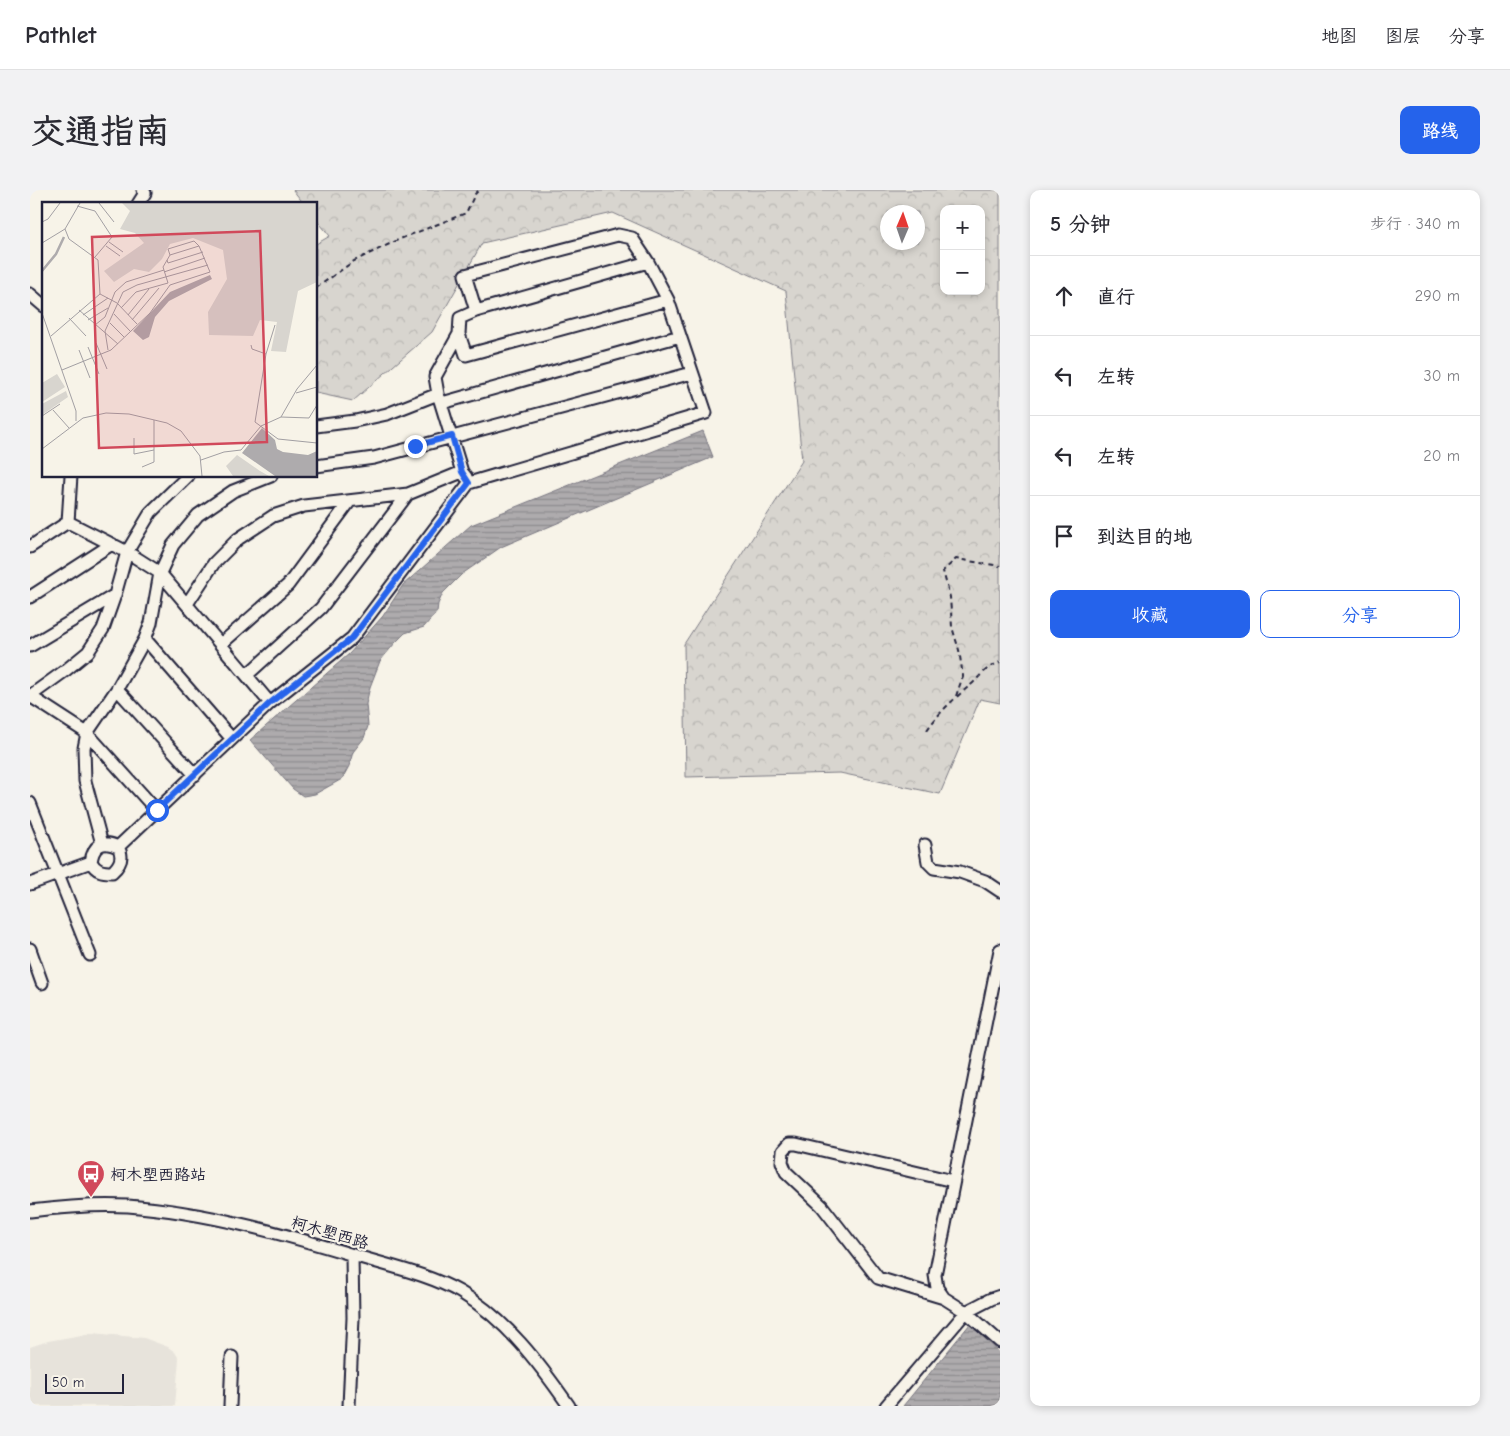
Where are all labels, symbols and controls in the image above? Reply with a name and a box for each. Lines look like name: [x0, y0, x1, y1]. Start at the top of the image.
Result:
text: Pathlet: [25, 21, 96, 49]
text: 地图: [1321, 26, 1357, 47]
text: 图层: [1385, 26, 1421, 47]
text: 分享: [1449, 26, 1485, 47]
button: 路线: [1400, 106, 1480, 154]
text: 交通指南: [30, 111, 170, 152]
inset map: [42, 202, 318, 478]
north arrow: [880, 205, 925, 250]
map controls: [940, 205, 985, 295]
button: +: [940, 205, 985, 250]
text: 5 分钟: [1050, 212, 1111, 236]
text: 步行 · 340 m: [1370, 215, 1460, 233]
button: −: [940, 250, 985, 295]
icon: ahead: [1050, 282, 1078, 310]
text: 直行: [1097, 286, 1135, 308]
text: 290 m: [1415, 287, 1460, 305]
icon: left: [1050, 362, 1078, 390]
text: 左转: [1097, 366, 1135, 388]
text: 30 m: [1424, 367, 1460, 385]
route end: [404, 435, 427, 458]
icon: left: [1050, 442, 1078, 470]
text: 左转: [1097, 446, 1135, 468]
text: 20 m: [1423, 447, 1460, 465]
icon: arrive: [1050, 522, 1078, 550]
text: 到达目的地: [1097, 526, 1192, 548]
button: 收藏: [1050, 590, 1250, 638]
button: 分享: [1260, 590, 1460, 638]
route start: [146, 799, 169, 822]
bus stop icon: 柯木塱西路站: [76, 1159, 106, 1198]
place label: 柯木塱西路站: [110, 1166, 206, 1184]
street label: 柯木塱西路: [289, 1213, 371, 1253]
scale bar: [45, 1371, 124, 1394]
text: 50 m: [52, 1374, 84, 1391]

